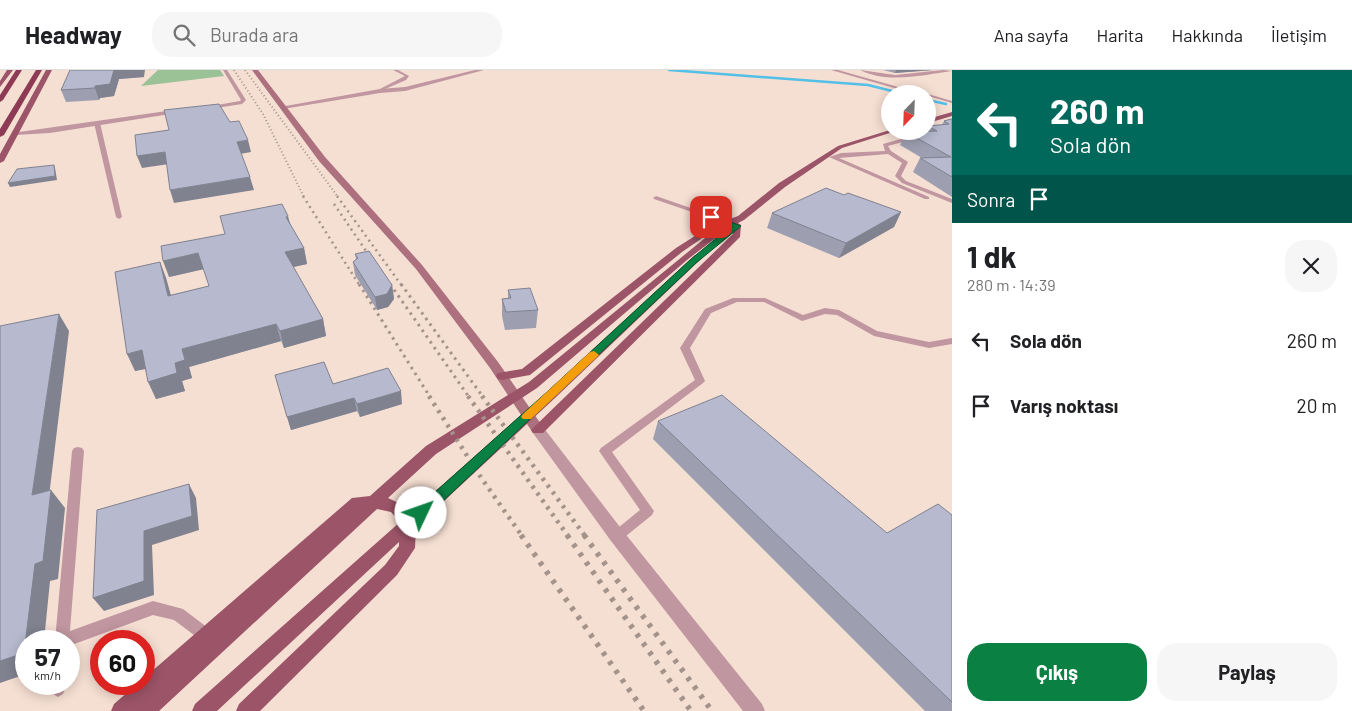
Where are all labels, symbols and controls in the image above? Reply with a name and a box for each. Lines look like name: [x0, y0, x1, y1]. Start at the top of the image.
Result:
search box: [152, 12, 502, 57]
text: Headway: [25, 20, 122, 49]
icon: search: [170, 21, 198, 49]
text: Burada ara: [210, 23, 299, 46]
text: Ana sayfa: [994, 24, 1068, 46]
text: Harita: [1096, 24, 1144, 46]
text: Hakkında: [1172, 24, 1243, 46]
text: İletişim: [1271, 24, 1327, 46]
north arrow: [881, 85, 936, 140]
map controls: [881, 85, 936, 140]
text: 260 m: [1050, 89, 1145, 131]
icon: left: [967, 90, 1032, 155]
text: Sola dön: [1050, 131, 1131, 157]
icon: arrive: [1025, 185, 1053, 213]
text: Sonra: [967, 188, 1015, 211]
pin: [690, 196, 732, 238]
icon: arrive: [697, 203, 725, 231]
text: 1 dk: [967, 238, 1017, 274]
button: close: [1285, 240, 1337, 292]
text: 280 m · 14:39: [967, 275, 1056, 294]
icon: left: [967, 327, 995, 355]
text: Sola dön: [1010, 329, 1082, 352]
text: 260 m: [1287, 329, 1337, 352]
icon: arrive: [967, 392, 995, 420]
text: Varış noktası: [1010, 394, 1118, 417]
text: 20 m: [1297, 394, 1337, 417]
position arrow: [394, 486, 446, 538]
speed limit sign: 60: [90, 630, 155, 695]
text: 57: [35, 641, 60, 671]
button: Çıkış: [967, 643, 1147, 701]
button: Paylaş: [1157, 643, 1337, 701]
text: km/h: [34, 668, 61, 682]

